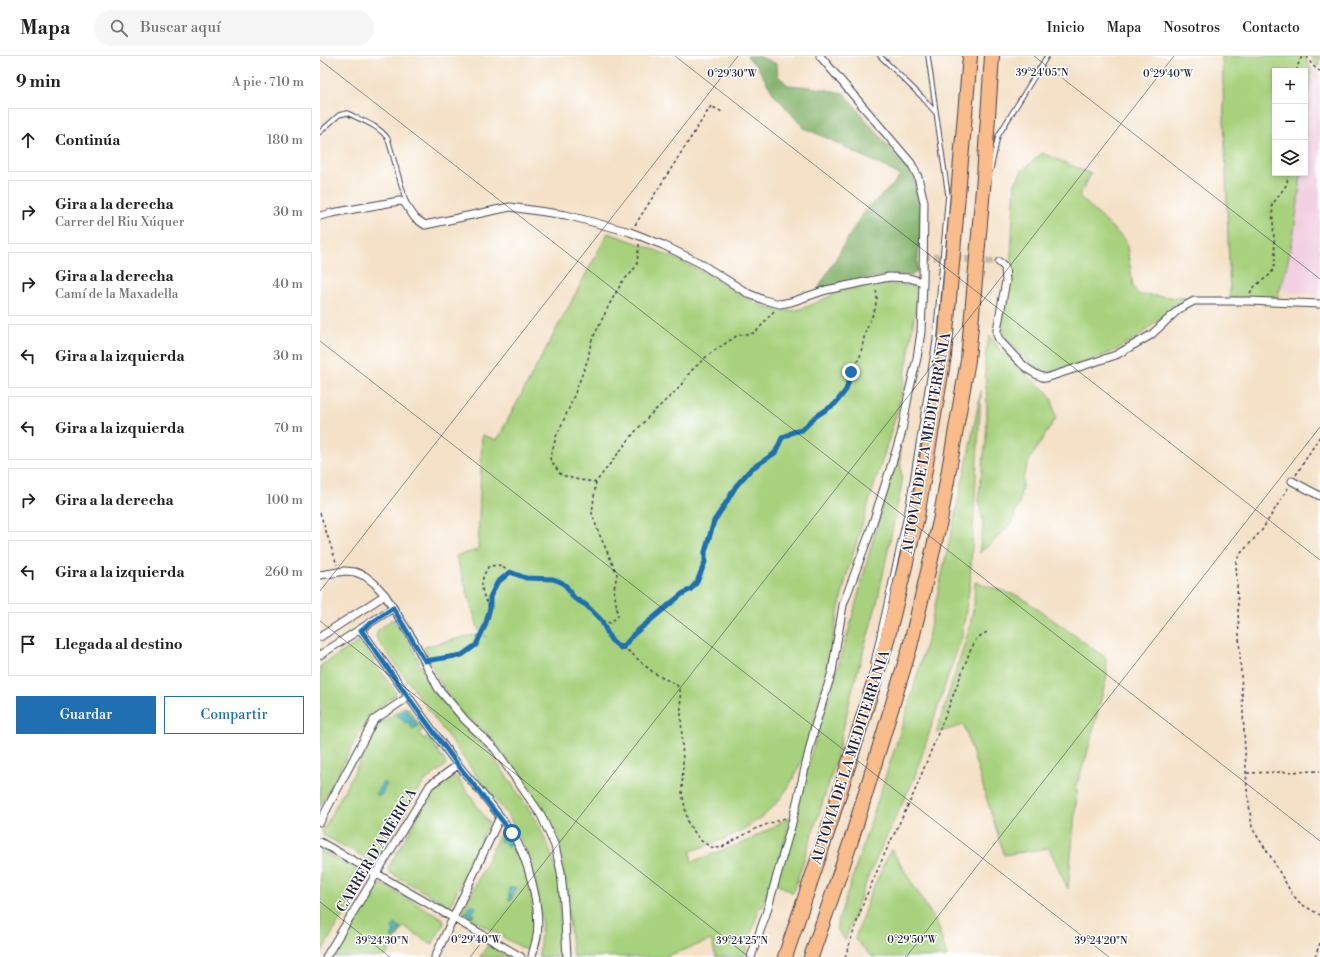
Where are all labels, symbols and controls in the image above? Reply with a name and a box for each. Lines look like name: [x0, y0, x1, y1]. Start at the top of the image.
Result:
search box: [94, 10, 374, 46]
text: Mapa: [20, 16, 70, 40]
icon: search: [108, 17, 130, 39]
text: Buscar aquí: [140, 18, 221, 37]
text: Inicio: [1047, 19, 1085, 37]
text: Mapa: [1107, 19, 1141, 37]
text: Nosotros: [1163, 19, 1220, 37]
text: Contacto: [1242, 19, 1300, 37]
text: 39°24'05"N: [1016, 67, 1069, 79]
text: 0°29'30"W: [707, 68, 758, 80]
text: 0°29'40"W: [1143, 68, 1194, 80]
map controls: [1272, 68, 1308, 176]
button: +: [1272, 68, 1308, 104]
text: 9 min: [16, 71, 61, 93]
text: A pie · 710 m: [232, 74, 304, 90]
button: −: [1272, 104, 1308, 140]
icon: ahead: [17, 129, 39, 151]
text: Continúa: [55, 131, 120, 150]
text: 180 m: [267, 132, 303, 148]
button: layers: [1272, 140, 1308, 176]
text: Gira a la derecha: [55, 195, 174, 214]
icon: right: [17, 201, 39, 223]
text: 30 m: [273, 204, 303, 220]
text: Carrer del Riu Xúquer: [55, 214, 184, 230]
text: Gira a la derecha: [55, 267, 174, 286]
icon: right: [17, 273, 39, 295]
text: 40 m: [273, 276, 303, 292]
text: Camí de la Maxadella: [55, 286, 178, 302]
street label: AUTOVIA DE LA MEDITERRÀNIA: [896, 330, 955, 556]
icon: left: [17, 345, 39, 367]
text: Gira a la izquierda: [55, 347, 185, 366]
text: 30 m: [273, 348, 303, 364]
route end: [842, 363, 860, 381]
icon: left: [17, 417, 39, 439]
text: Gira a la izquierda: [55, 419, 185, 438]
text: 70 m: [274, 420, 303, 436]
icon: right: [17, 489, 39, 511]
text: Gira a la derecha: [55, 491, 174, 510]
text: 100 m: [267, 492, 303, 508]
icon: left: [17, 561, 39, 583]
text: Gira a la izquierda: [55, 563, 185, 582]
text: 260 m: [265, 564, 303, 580]
icon: arrive: [17, 633, 39, 655]
text: Llegada al destino: [55, 635, 183, 654]
street label: AUTOVIA DE LA MEDITERRÀNIA: [806, 647, 894, 868]
button: Guardar: [16, 696, 156, 734]
button: Compartir: [164, 696, 304, 734]
street label: CARRER D'AMÈRICA: [331, 784, 421, 916]
route start: [503, 824, 521, 842]
text: 0°29'40"W: [451, 934, 502, 946]
text: 0°29'50"W: [887, 934, 938, 946]
text: 39°24'30"N: [356, 935, 409, 947]
text: 39°24'25"N: [716, 935, 768, 947]
text: 39°24'20"N: [1075, 935, 1128, 947]

